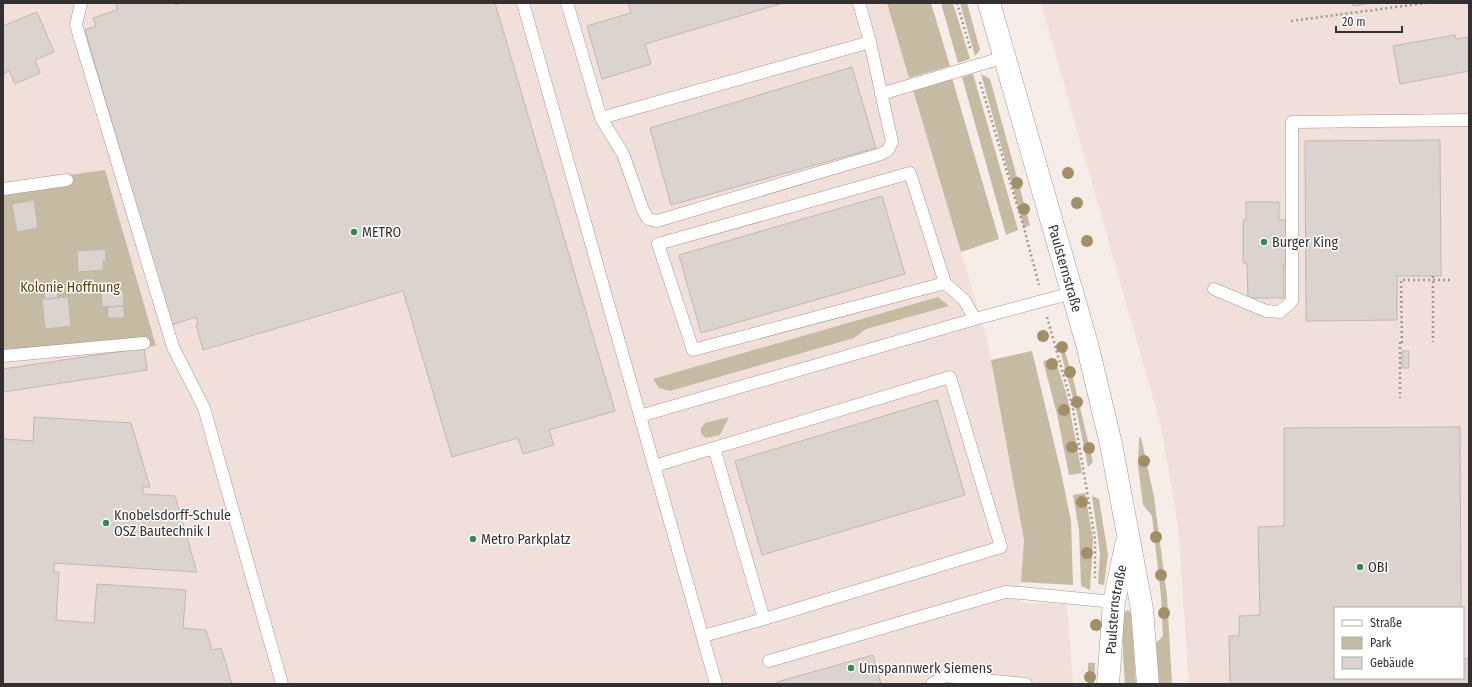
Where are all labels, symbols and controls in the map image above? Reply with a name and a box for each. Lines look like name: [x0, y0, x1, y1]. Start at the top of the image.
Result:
scale bar: [1336, 8, 1402, 34]
text: 20 m: [1342, 15, 1366, 29]
street label: Paulsternstraße: [1045, 222, 1086, 314]
place label: METRO: [362, 224, 402, 241]
marker: METRO: [349, 227, 359, 237]
place label: Burger King: [1272, 234, 1338, 251]
marker: Burger King: [1259, 237, 1269, 247]
park label: Kolonie Hoffnung: [20, 279, 120, 296]
place label: Knobelsdorff-Schule OSZ Bautechnik I: [114, 507, 231, 540]
marker: Knobelsdorff-Schule OSZ Bautechnik I: [101, 518, 111, 528]
place label: Metro Parkplatz: [481, 531, 571, 548]
marker: Metro Parkplatz: [468, 534, 478, 544]
place label: OBI: [1368, 559, 1388, 576]
marker: OBI: [1355, 562, 1365, 572]
street label: Paulsternstraße: [1102, 563, 1130, 655]
legend: [1334, 607, 1464, 679]
text: Straße: [1370, 616, 1402, 630]
text: Park: [1370, 636, 1392, 650]
text: Gebäude: [1370, 656, 1414, 670]
place label: Umspannwerk Siemens: [859, 660, 992, 677]
marker: Umspannwerk Siemens: [846, 663, 856, 673]

